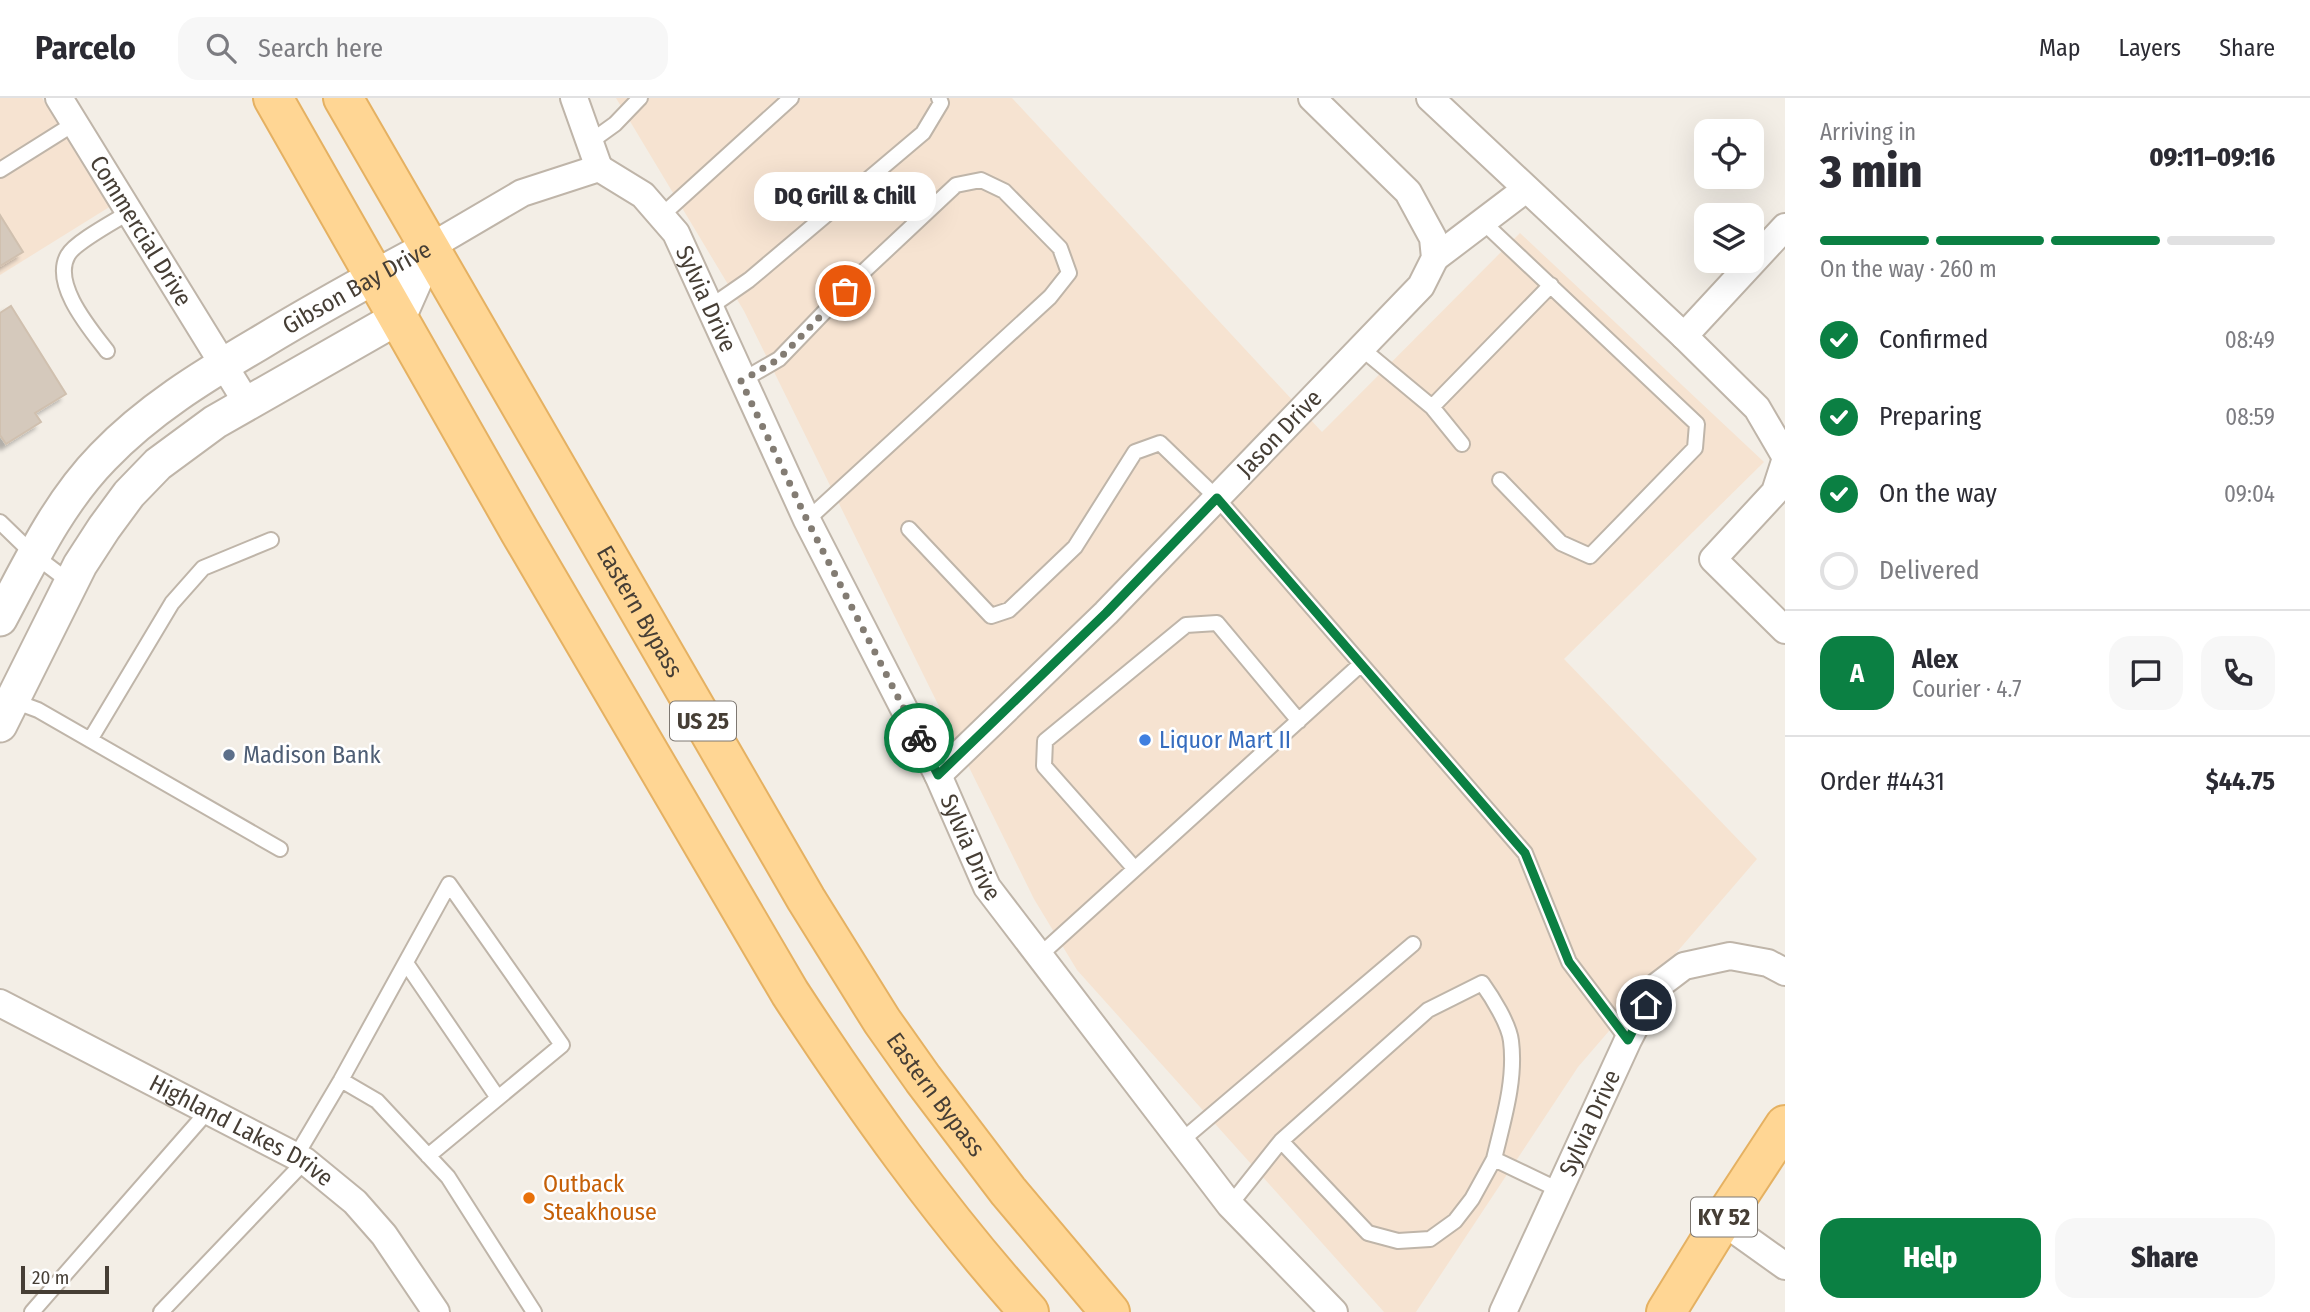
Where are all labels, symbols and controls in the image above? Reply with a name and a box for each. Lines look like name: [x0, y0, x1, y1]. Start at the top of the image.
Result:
search box: [178, 17, 668, 80]
text: Parcelo: [35, 28, 136, 68]
icon: search: [202, 29, 240, 67]
text: Search here: [258, 33, 383, 64]
text: Map: [2039, 34, 2081, 62]
text: Layers: [2119, 34, 2181, 62]
text: Share: [2219, 34, 2275, 62]
text: Arriving in: [1820, 118, 1916, 146]
map controls: [1694, 119, 1764, 273]
button: locate: [1694, 119, 1764, 189]
text: 09:11–09:16: [2149, 142, 2275, 173]
text: 3 min: [1820, 144, 1922, 199]
street label: Commercial Drive: [84, 150, 198, 311]
callout: DQ Grill & Chill: [754, 172, 936, 221]
text: DQ Grill & Chill: [774, 182, 916, 210]
button: layers: [1694, 203, 1764, 273]
street label: Gibson Bay Drive: [278, 235, 436, 340]
street label: Sylvia Drive: [670, 241, 742, 356]
text: On the way · 260 m: [1820, 255, 1997, 283]
pin: [815, 261, 875, 321]
icon: bag: [826, 272, 864, 310]
icon: check: [1820, 321, 1858, 359]
text: Confirmed: [1879, 324, 1989, 355]
text: 08:49: [2225, 326, 2275, 354]
street label: Jason Drive: [1231, 384, 1327, 483]
icon: check: [1820, 398, 1858, 436]
text: Preparing: [1879, 401, 1981, 432]
text: 08:59: [2225, 403, 2275, 431]
icon: check: [1820, 475, 1858, 513]
text: On the way: [1879, 478, 1997, 509]
text: 09:04: [2224, 480, 2275, 508]
street label: Eastern Bypass: [591, 541, 689, 682]
text: Delivered: [1879, 555, 1980, 586]
button: chat: [2109, 636, 2183, 710]
button: phone: [2201, 636, 2275, 710]
text: Alex: [1912, 644, 1958, 675]
text: A: [1850, 658, 1864, 689]
text: Courier · 4.7: [1912, 675, 2022, 703]
road number: US 25: [670, 702, 736, 740]
courier: [884, 703, 954, 773]
icon: bike: [900, 719, 938, 757]
place label: Liquor Mart II: [1159, 726, 1291, 754]
marker: Liquor Mart II: [1137, 732, 1153, 748]
place label: Madison Bank: [243, 741, 381, 769]
marker: Madison Bank: [221, 747, 237, 763]
text: Order #4431: [1820, 766, 1945, 797]
text: $44.75: [2206, 766, 2275, 797]
street label: Sylvia Drive: [934, 790, 1006, 906]
pin: [1616, 975, 1676, 1035]
icon: home: [1627, 986, 1665, 1024]
street label: Eastern Bypass: [881, 1027, 991, 1162]
street label: Sylvia Drive: [1553, 1066, 1626, 1180]
street label: Highland Lakes Drive: [145, 1069, 339, 1192]
place label: Outback Steakhouse: [543, 1170, 657, 1226]
marker: Outback Steakhouse: [521, 1190, 537, 1206]
road number: KY 52: [1691, 1198, 1757, 1236]
button: Help: [1820, 1218, 2041, 1298]
button: Share: [2055, 1218, 2275, 1298]
scale bar: [21, 1263, 108, 1295]
text: 20 m: [32, 1266, 69, 1289]

